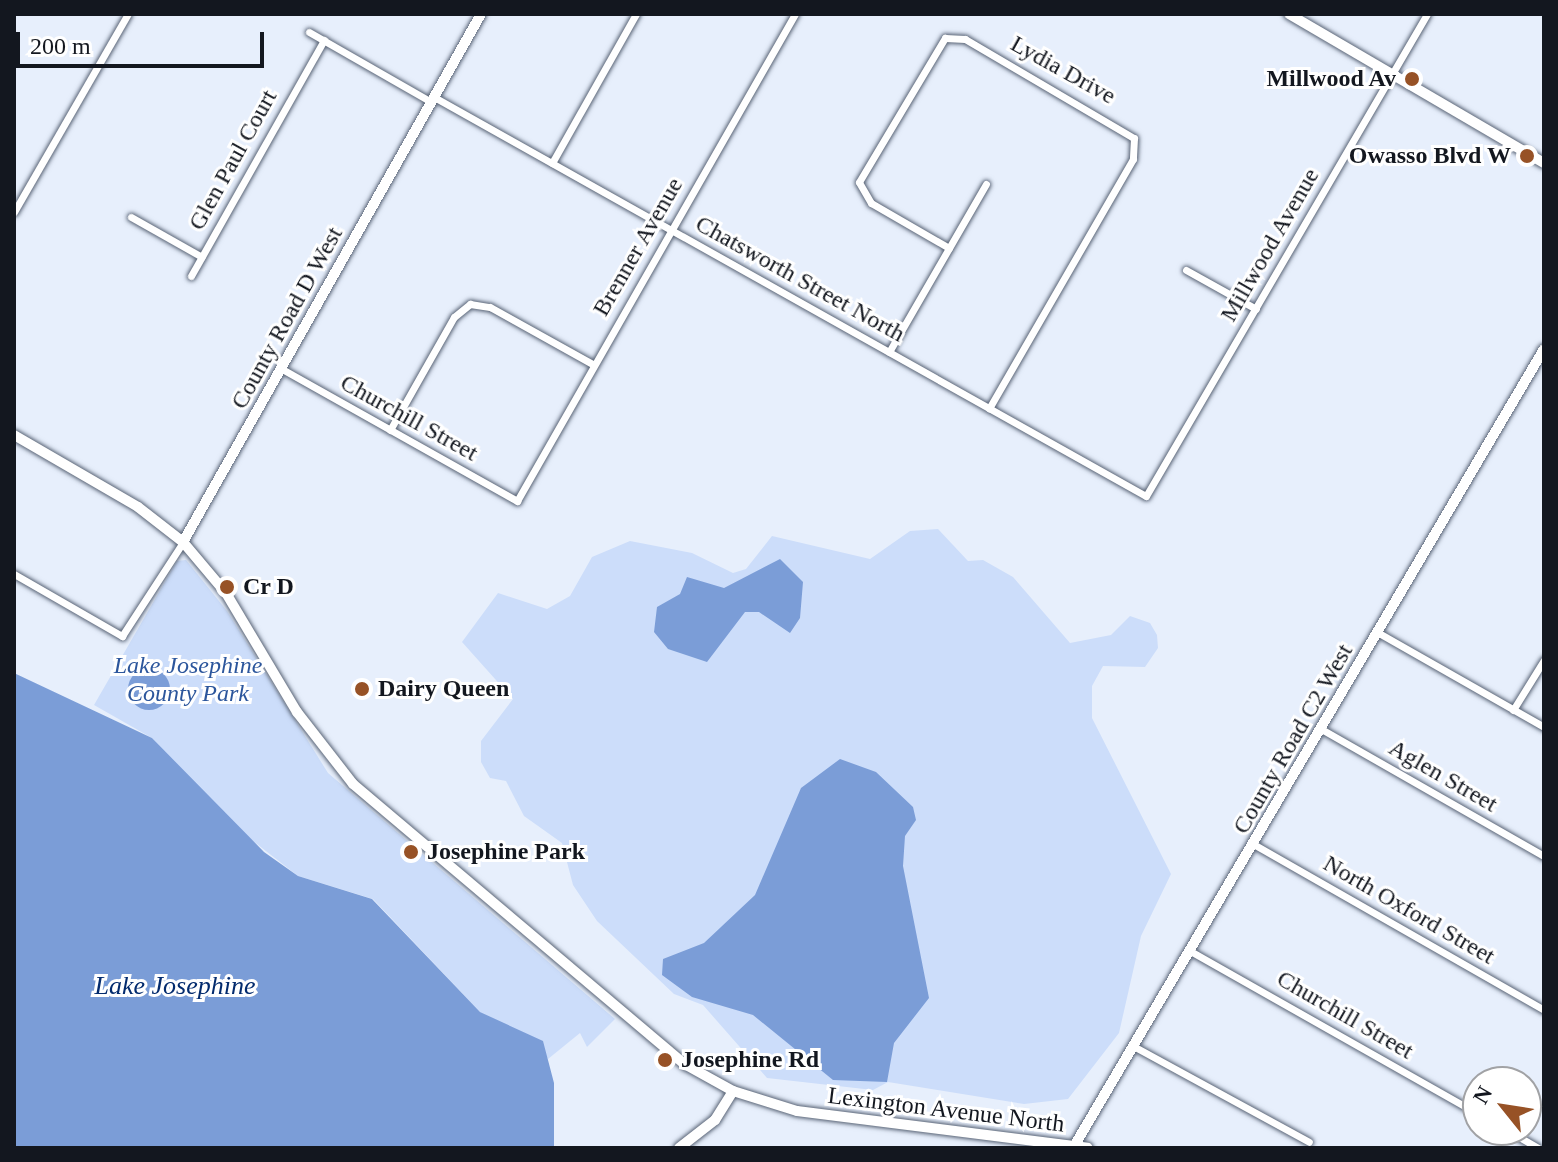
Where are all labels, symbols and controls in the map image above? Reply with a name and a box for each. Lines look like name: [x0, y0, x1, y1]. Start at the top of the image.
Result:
scale bar: [20, 16, 268, 66]
street label: Lydia Drive: [1006, 29, 1120, 111]
text: 200 m: [30, 33, 91, 59]
place label: Millwood Av: [1265, 65, 1396, 93]
marker: Millwood Av: [1403, 70, 1421, 88]
street label: Glen Paul Court: [183, 85, 283, 235]
place label: Owasso Blvd W: [1348, 142, 1511, 170]
marker: Owasso Blvd W: [1518, 147, 1536, 165]
street label: Millwood Avenue: [1214, 163, 1326, 327]
street label: Brenner Avenue: [586, 172, 690, 322]
street label: Chatsworth Street North: [690, 210, 910, 348]
street label: County Road D West: [225, 222, 349, 414]
street label: Churchill Street: [335, 368, 483, 468]
place label: Cr D: [243, 573, 294, 601]
marker: Cr D: [218, 578, 236, 596]
street label: County Road C2 West: [1227, 639, 1359, 839]
park label: Lake Josephine County Park: [114, 652, 262, 708]
place label: Dairy Queen: [378, 675, 509, 703]
marker: Dairy Queen: [353, 680, 371, 698]
street label: Aglen Street: [1384, 733, 1502, 819]
place label: Josephine Park: [427, 838, 585, 866]
marker: Josephine Park: [402, 843, 420, 861]
street label: North Oxford Street: [1318, 849, 1500, 971]
street label: Churchill Street: [1272, 964, 1418, 1066]
water label: Lake Josephine: [94, 970, 256, 1002]
place label: Josephine Rd: [681, 1046, 819, 1074]
marker: Josephine Rd: [656, 1051, 674, 1069]
north arrow: [1462, 1066, 1542, 1146]
street label: Lexington Avenue North: [825, 1081, 1067, 1139]
text: N: [1468, 1082, 1497, 1108]

